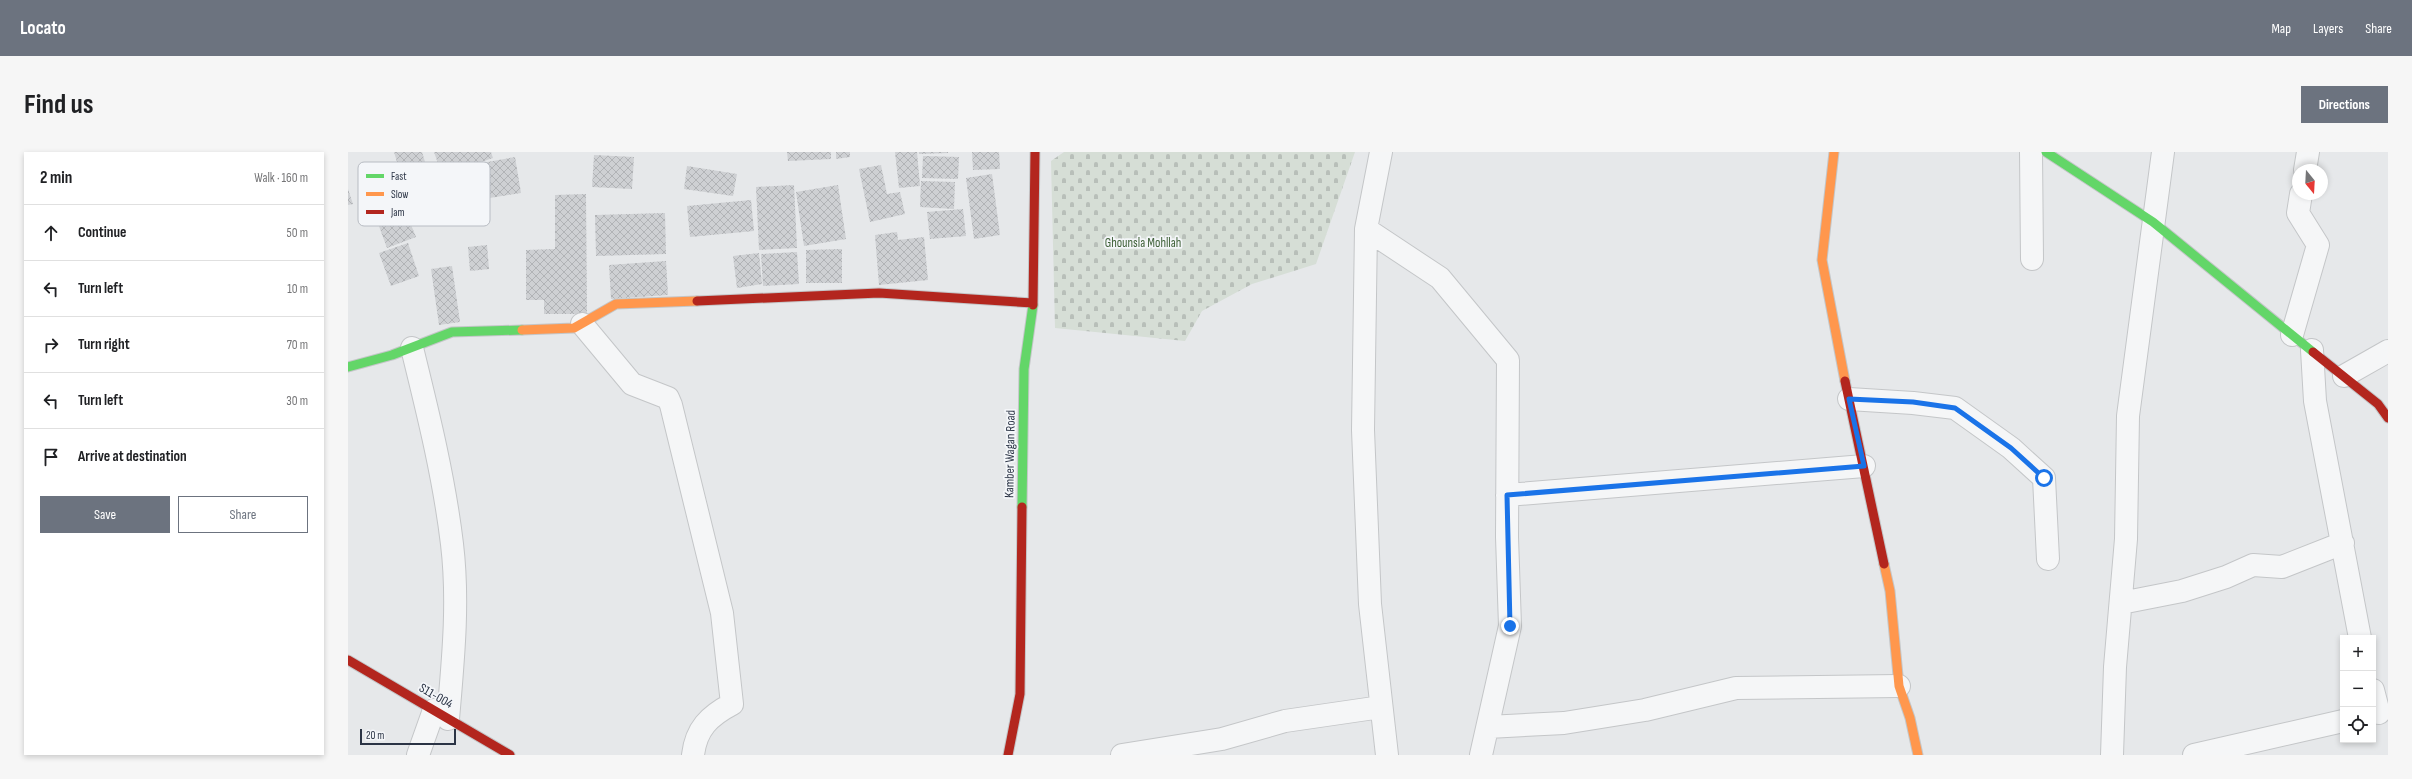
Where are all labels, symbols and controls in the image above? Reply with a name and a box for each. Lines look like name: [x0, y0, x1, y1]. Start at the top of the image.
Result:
text: Locato: [20, 17, 66, 40]
text: Map: [2271, 20, 2291, 37]
text: Layers: [2313, 20, 2343, 37]
text: Share: [2365, 20, 2392, 37]
button: Directions: [2301, 86, 2388, 123]
text: Find us: [24, 88, 93, 121]
legend: [358, 162, 490, 226]
north arrow: [2292, 164, 2328, 200]
text: 2 min: [40, 168, 72, 188]
text: Walk · 160 m: [254, 170, 308, 186]
text: Fast: [391, 170, 407, 183]
text: Slow: [391, 188, 408, 201]
text: Jam: [390, 206, 405, 219]
icon: ahead: [40, 222, 62, 244]
text: Continue: [78, 223, 127, 242]
text: 50 m: [287, 225, 308, 241]
park label: Ghounsla Mohllah: [1105, 235, 1181, 251]
icon: left: [40, 278, 62, 300]
text: Turn left: [78, 279, 123, 298]
text: 10 m: [287, 281, 308, 297]
icon: right: [40, 334, 62, 356]
text: Turn right: [78, 335, 130, 354]
text: 70 m: [287, 337, 308, 353]
icon: left: [40, 390, 62, 412]
text: Turn left: [78, 391, 123, 410]
text: 30 m: [286, 393, 308, 409]
street label: Kamber Wagan Road: [1001, 410, 1019, 498]
icon: arrive: [40, 446, 62, 468]
text: Arrive at destination: [78, 447, 187, 466]
route start: [2035, 469, 2053, 487]
button: Save: [40, 496, 170, 533]
button: Share: [178, 496, 308, 533]
route end: [1501, 617, 1519, 635]
map controls: [2340, 635, 2376, 743]
button: +: [2340, 635, 2376, 671]
button: −: [2340, 671, 2376, 707]
street label: S11-004: [416, 680, 456, 712]
button: locate: [2340, 707, 2376, 743]
scale bar: [360, 727, 456, 746]
text: 20 m: [366, 729, 384, 742]

